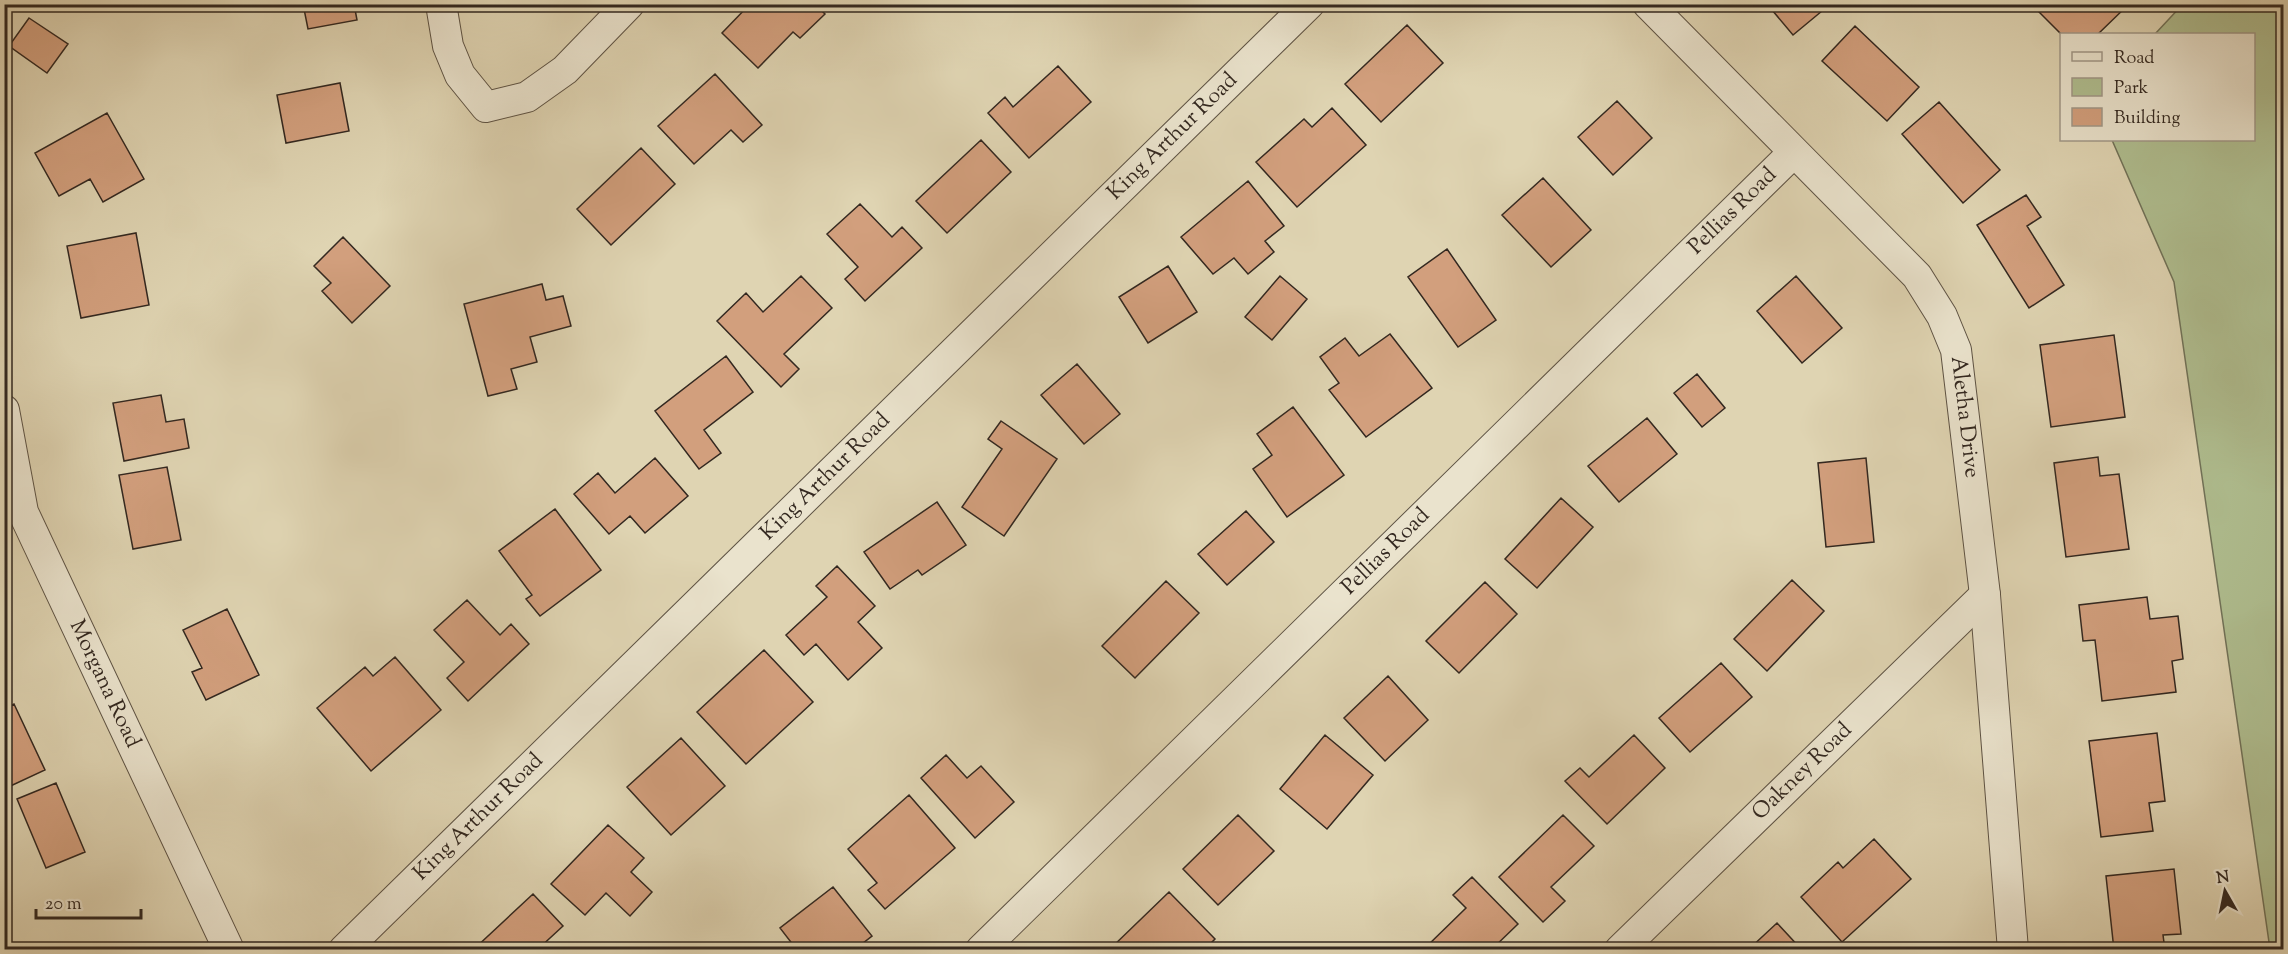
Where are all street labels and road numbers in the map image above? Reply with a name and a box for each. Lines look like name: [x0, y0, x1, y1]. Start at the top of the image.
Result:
street label: King Arthur Road: [1101, 66, 1246, 209]
street label: Pellias Road: [1682, 161, 1785, 263]
street label: Aletha Drive: [1941, 354, 1987, 480]
street label: King Arthur Road: [754, 406, 898, 549]
street label: Pellias Road: [1335, 501, 1438, 603]
street label: Morgana Road: [60, 615, 148, 754]
street label: Oakney Road: [1745, 716, 1860, 829]
street label: King Arthur Road: [407, 746, 551, 889]

